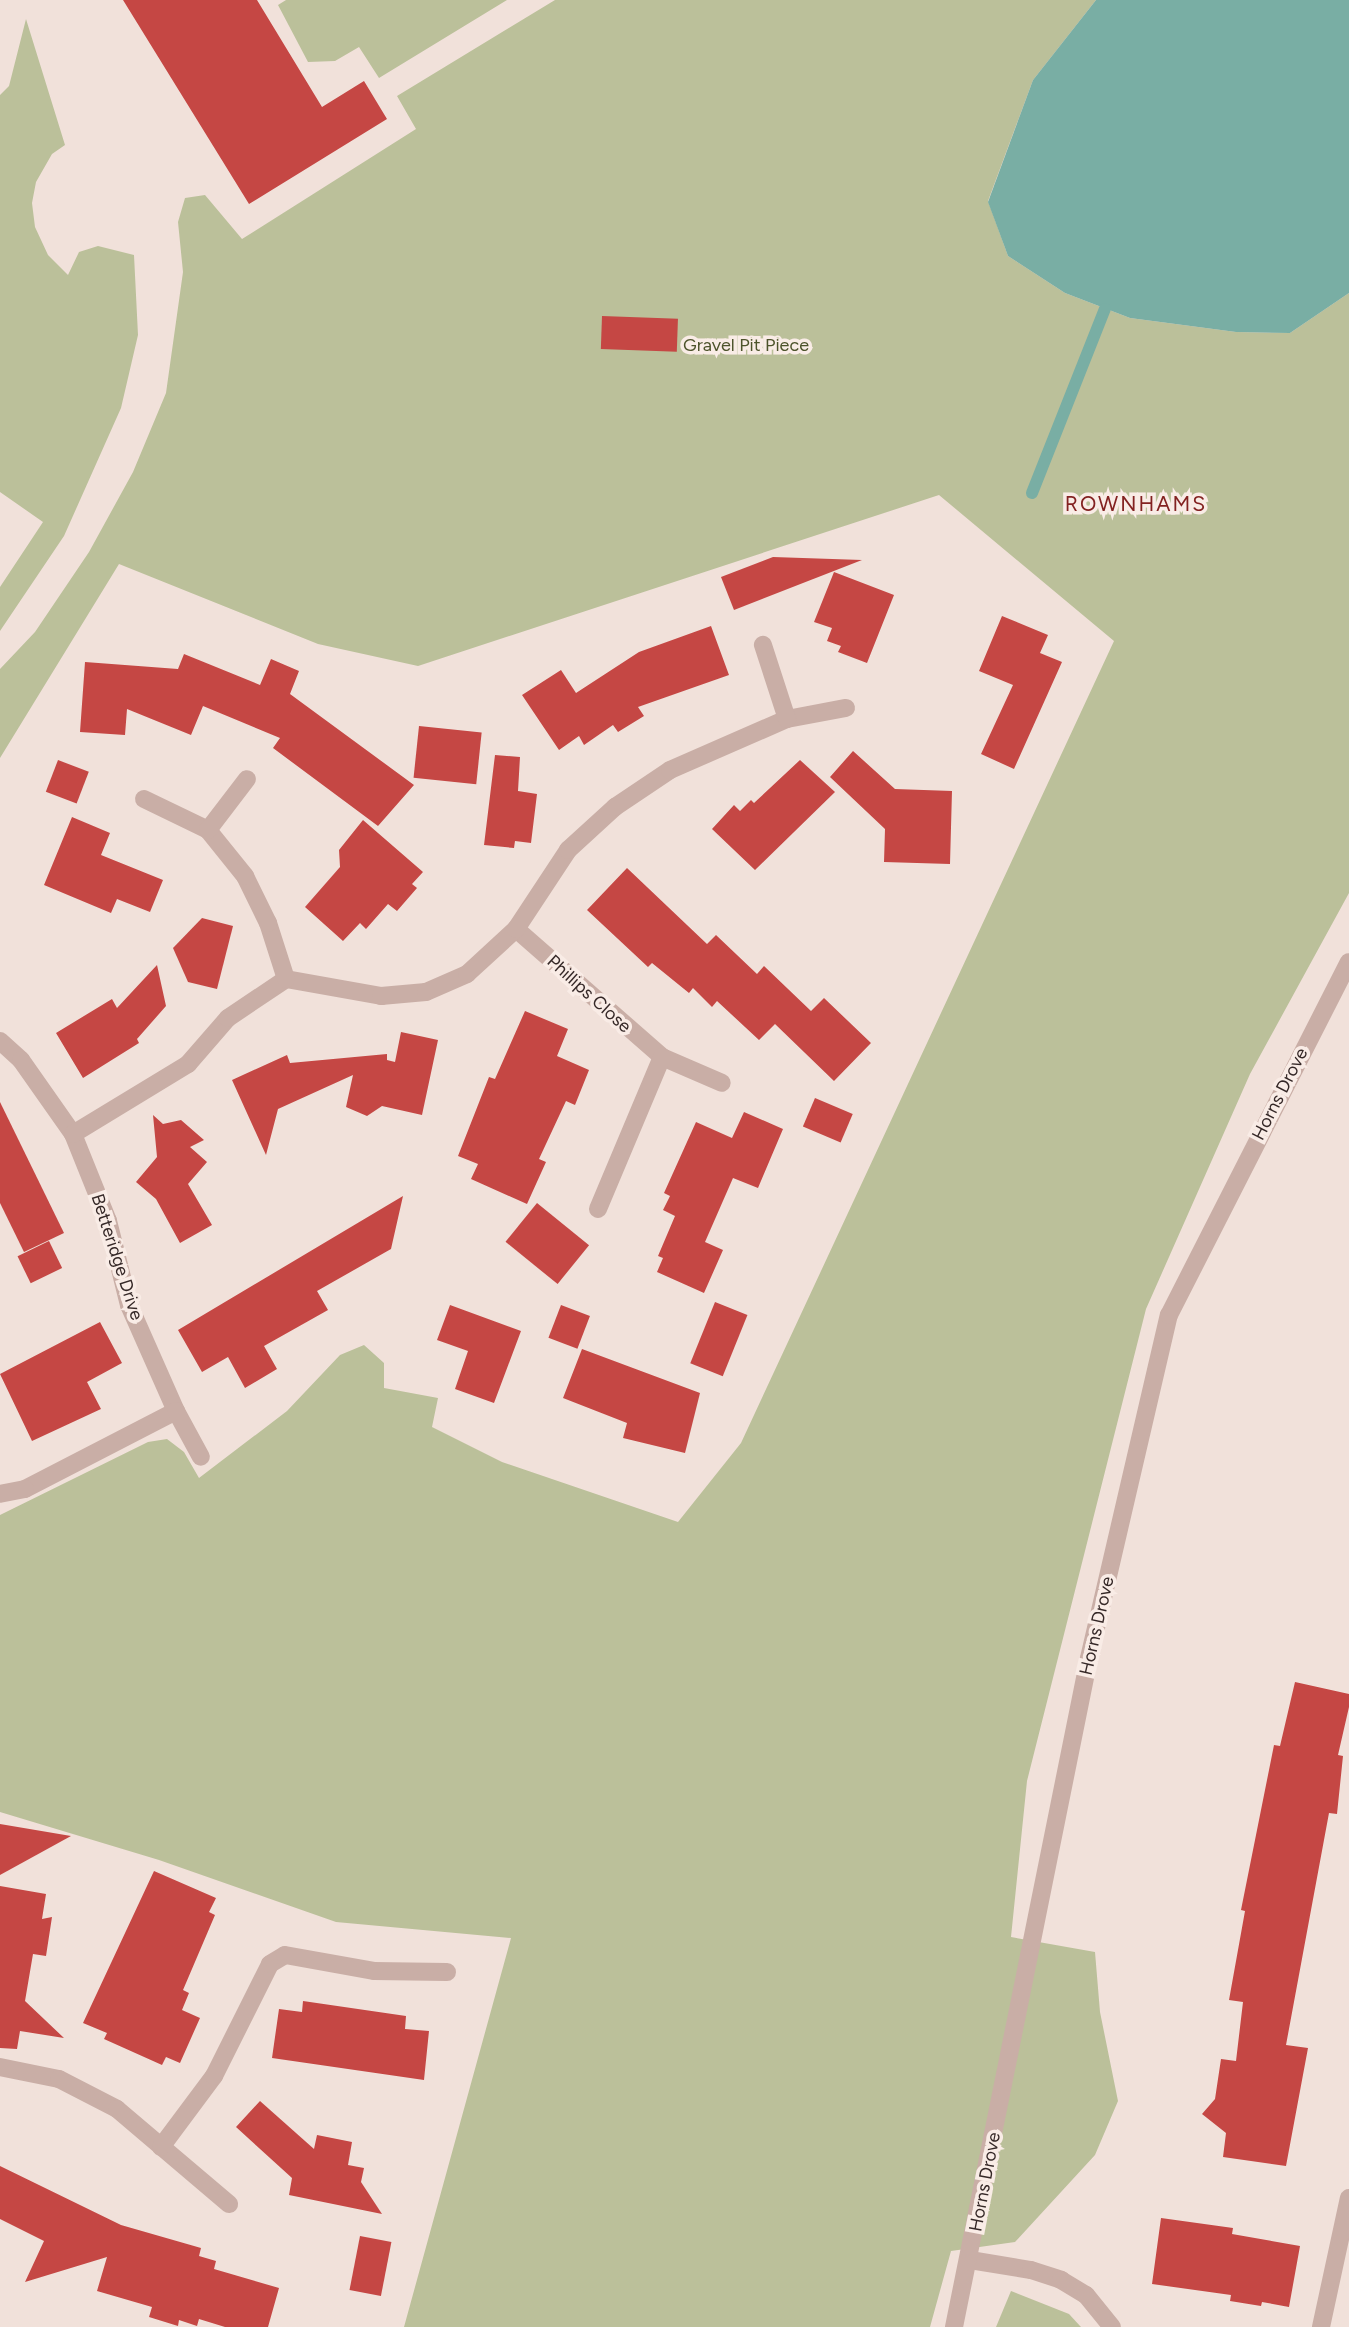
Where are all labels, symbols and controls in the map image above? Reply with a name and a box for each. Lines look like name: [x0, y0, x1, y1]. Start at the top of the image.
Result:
park label: Gravel Pit Piece: [683, 334, 809, 356]
district label: ROWNHAMS: [1066, 491, 1206, 517]
street label: Phillips Close: [542, 951, 636, 1037]
street label: Horns Drove: [1248, 1044, 1312, 1144]
street label: Betteridge Drive: [86, 1191, 148, 1323]
street label: Horns Drove: [1075, 1575, 1119, 1677]
street label: Horns Drove: [965, 2131, 1005, 2233]

